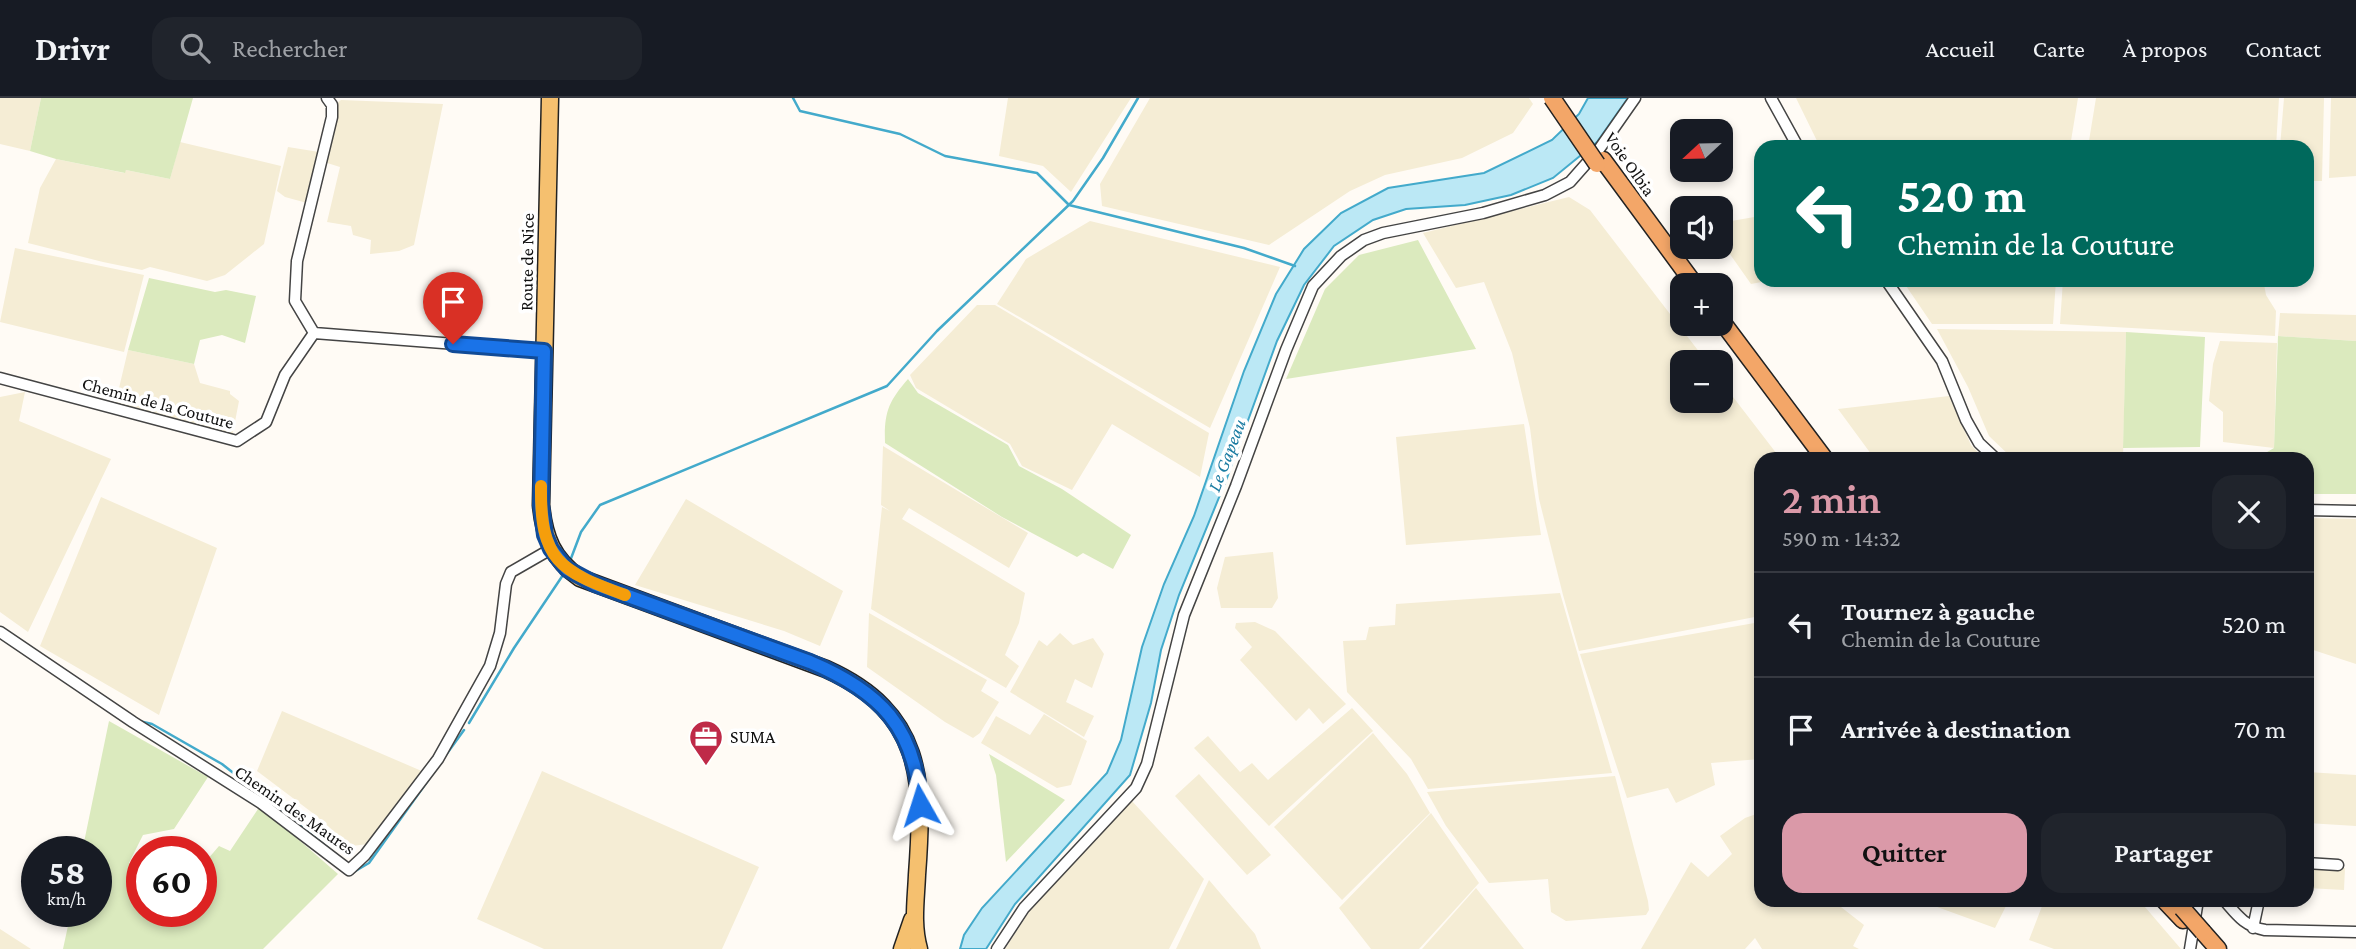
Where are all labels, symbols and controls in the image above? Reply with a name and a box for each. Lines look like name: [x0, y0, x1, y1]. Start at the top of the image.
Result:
search box: [152, 17, 642, 80]
icon: search: [176, 29, 214, 67]
text: Drivr: [35, 30, 110, 67]
text: Rechercher: [232, 34, 348, 63]
text: Accueil: [1925, 35, 1995, 62]
text: Carte: [2033, 35, 2085, 62]
text: À propos: [2123, 35, 2207, 62]
text: Contact: [2245, 35, 2321, 62]
north arrow: [1670, 119, 1732, 182]
map controls: [1670, 119, 1733, 413]
street label: Voie Olbia: [1601, 128, 1659, 200]
icon: left: [1782, 168, 1873, 259]
text: 520 m: [1897, 168, 2026, 223]
button: sound: [1670, 196, 1733, 259]
street label: Route de Nice: [516, 213, 538, 311]
text: Chemin de la Couture: [1897, 226, 2174, 262]
pin: [423, 272, 483, 344]
button: +: [1670, 273, 1733, 336]
icon: arrive: [434, 283, 472, 321]
button: −: [1670, 350, 1733, 413]
street label: Chemin de la Couture: [80, 373, 236, 433]
water label: Le Gapeau: [1203, 416, 1250, 494]
text: 2 min: [1782, 475, 1881, 522]
button: close: [2212, 475, 2286, 549]
text: 590 m · 14:32: [1782, 525, 1901, 551]
text: Tournez à gauche: [1841, 597, 2035, 626]
icon: left: [1782, 606, 1820, 644]
text: 520 m: [2222, 610, 2286, 639]
text: Chemin de la Couture: [1841, 626, 2040, 652]
icon: arrive: [1782, 711, 1820, 749]
text: Arrivée à destination: [1841, 715, 2071, 744]
text: 70 m: [2234, 715, 2286, 744]
office icon: SUMA: [687, 718, 725, 767]
place label: SUMA: [730, 727, 776, 747]
street label: Chemin des Maures: [231, 761, 359, 859]
position arrow: [883, 768, 957, 842]
button: Quitter: [1782, 813, 2027, 893]
button: Partager: [2041, 813, 2286, 893]
speed limit sign: 60: [126, 836, 217, 927]
text: 58: [48, 853, 85, 892]
text: km/h: [47, 889, 86, 909]

